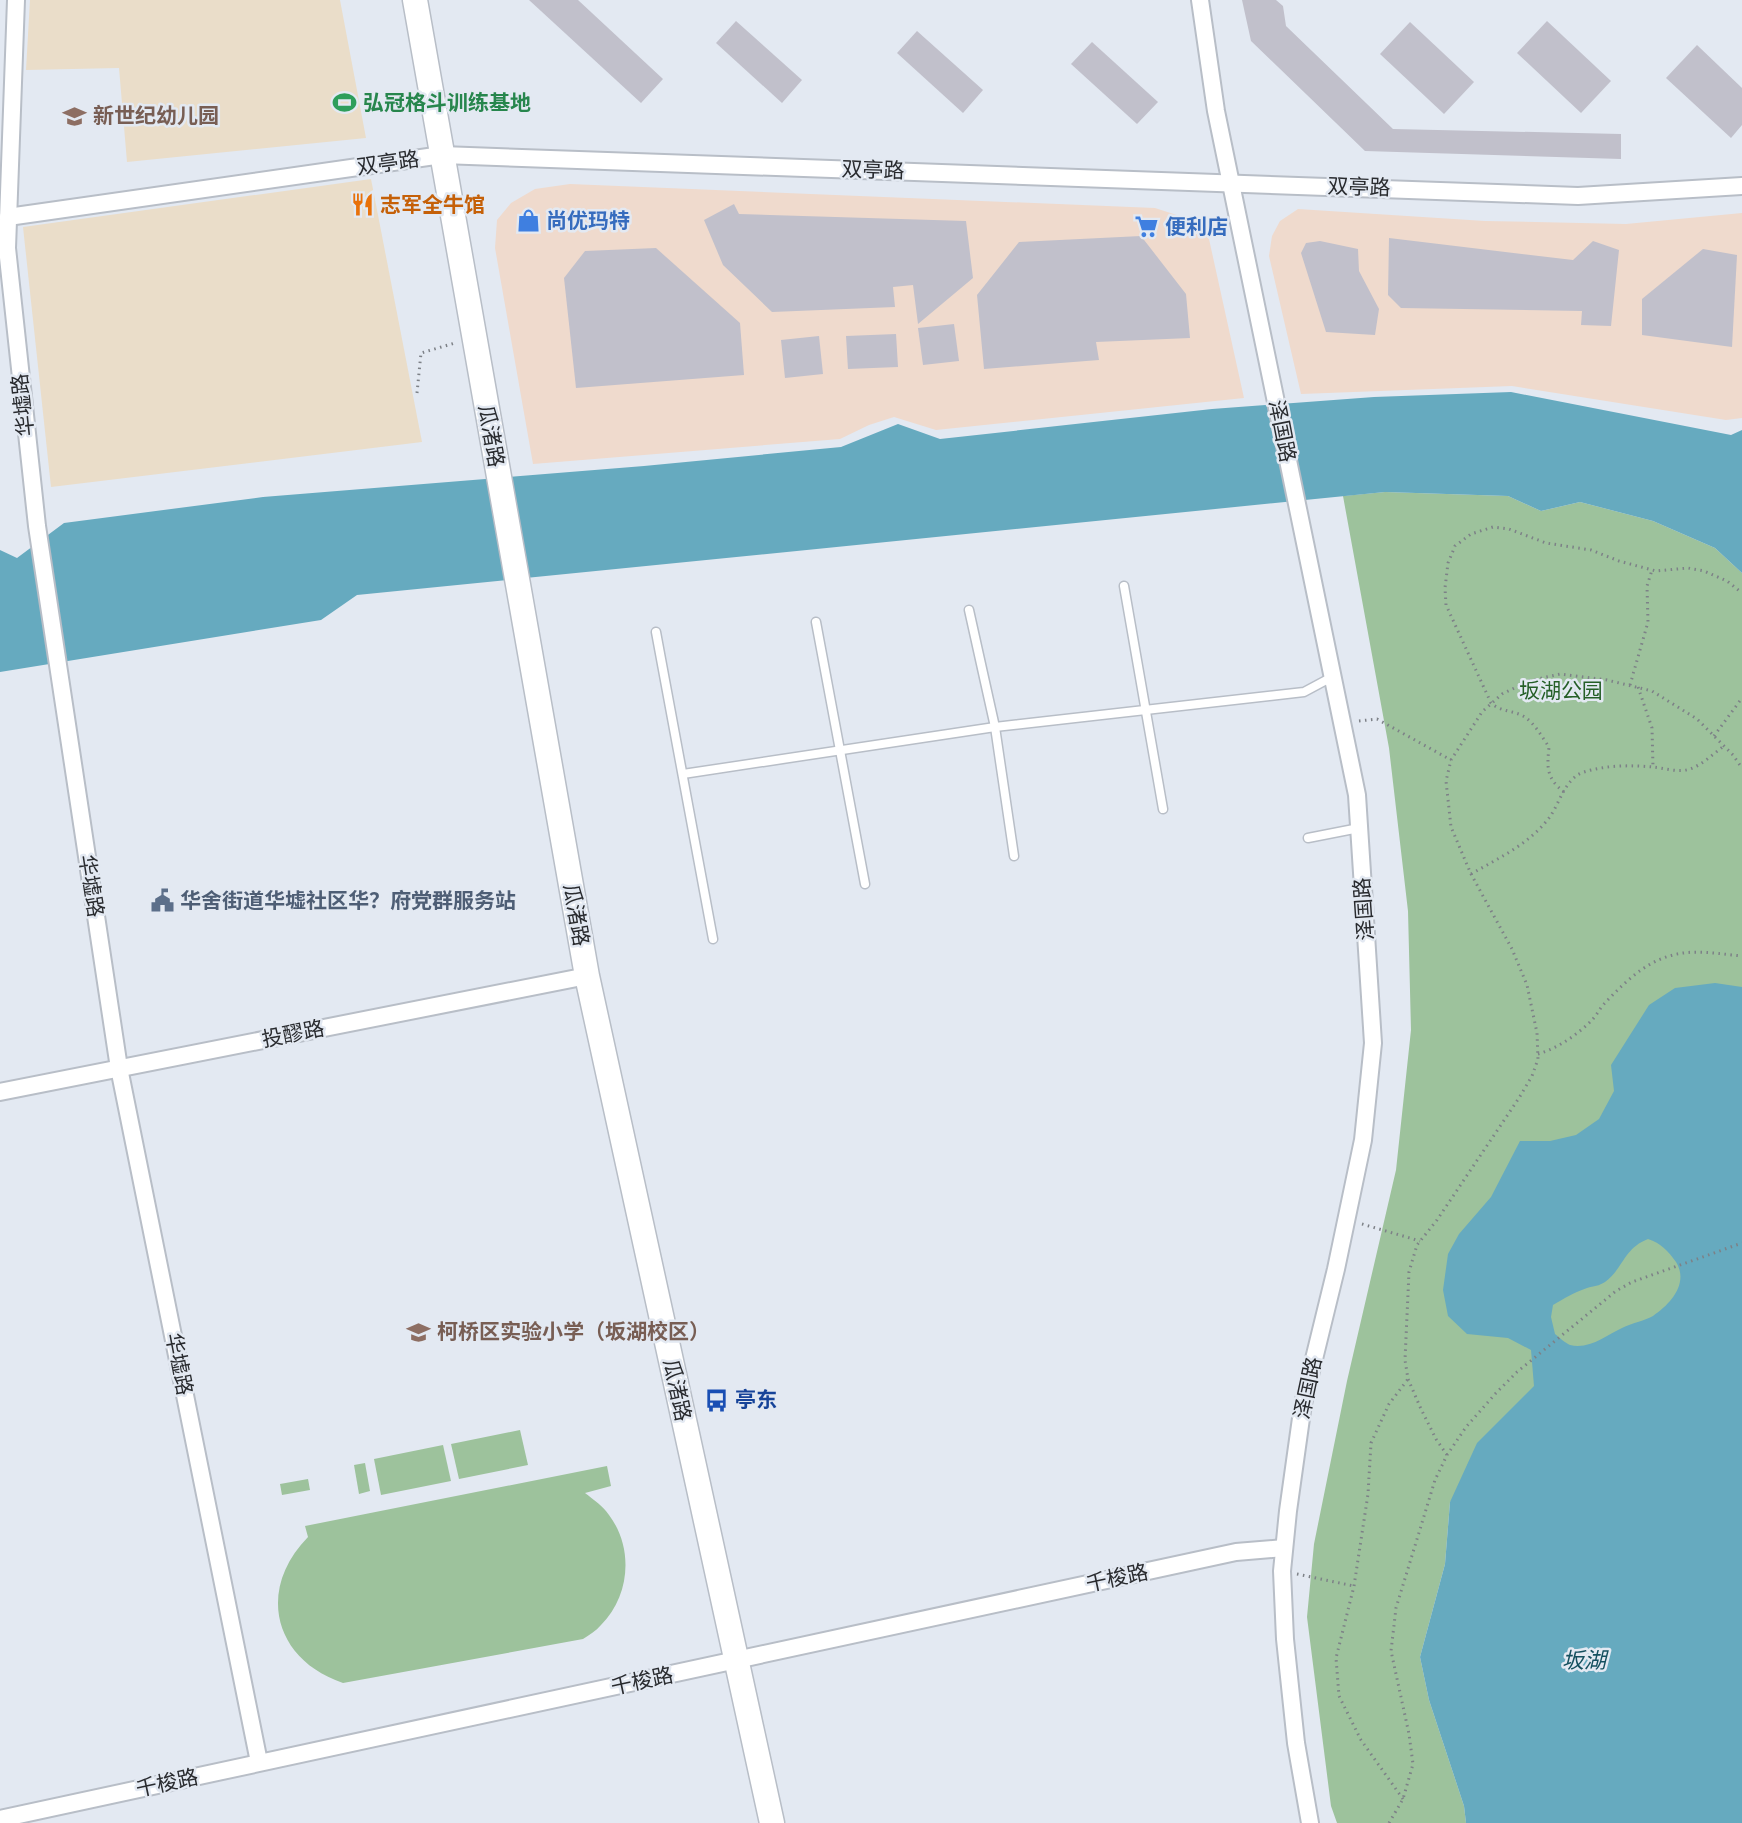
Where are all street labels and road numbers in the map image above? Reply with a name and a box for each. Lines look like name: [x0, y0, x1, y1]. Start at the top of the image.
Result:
street label: 双亭路: [355, 145, 421, 181]
street label: 双亭路: [841, 155, 905, 185]
street label: 双亭路: [1327, 172, 1391, 202]
street label: 华墟路: [6, 372, 40, 438]
street label: 泽国路: [1262, 397, 1302, 465]
street label: 瓜渚路: [472, 403, 510, 469]
street label: 华墟路: [72, 853, 110, 919]
street label: 泽国路: [1348, 877, 1380, 941]
street label: 瓜渚路: [557, 882, 595, 948]
street label: 投醪路: [259, 1014, 327, 1054]
street label: 华墟路: [159, 1330, 199, 1398]
street label: 泽国路: [1288, 1354, 1328, 1422]
street label: 瓜渚路: [657, 1356, 697, 1424]
street label: 千梭路: [1083, 1558, 1151, 1598]
street label: 千梭路: [608, 1661, 676, 1701]
street label: 千梭路: [133, 1763, 201, 1803]

